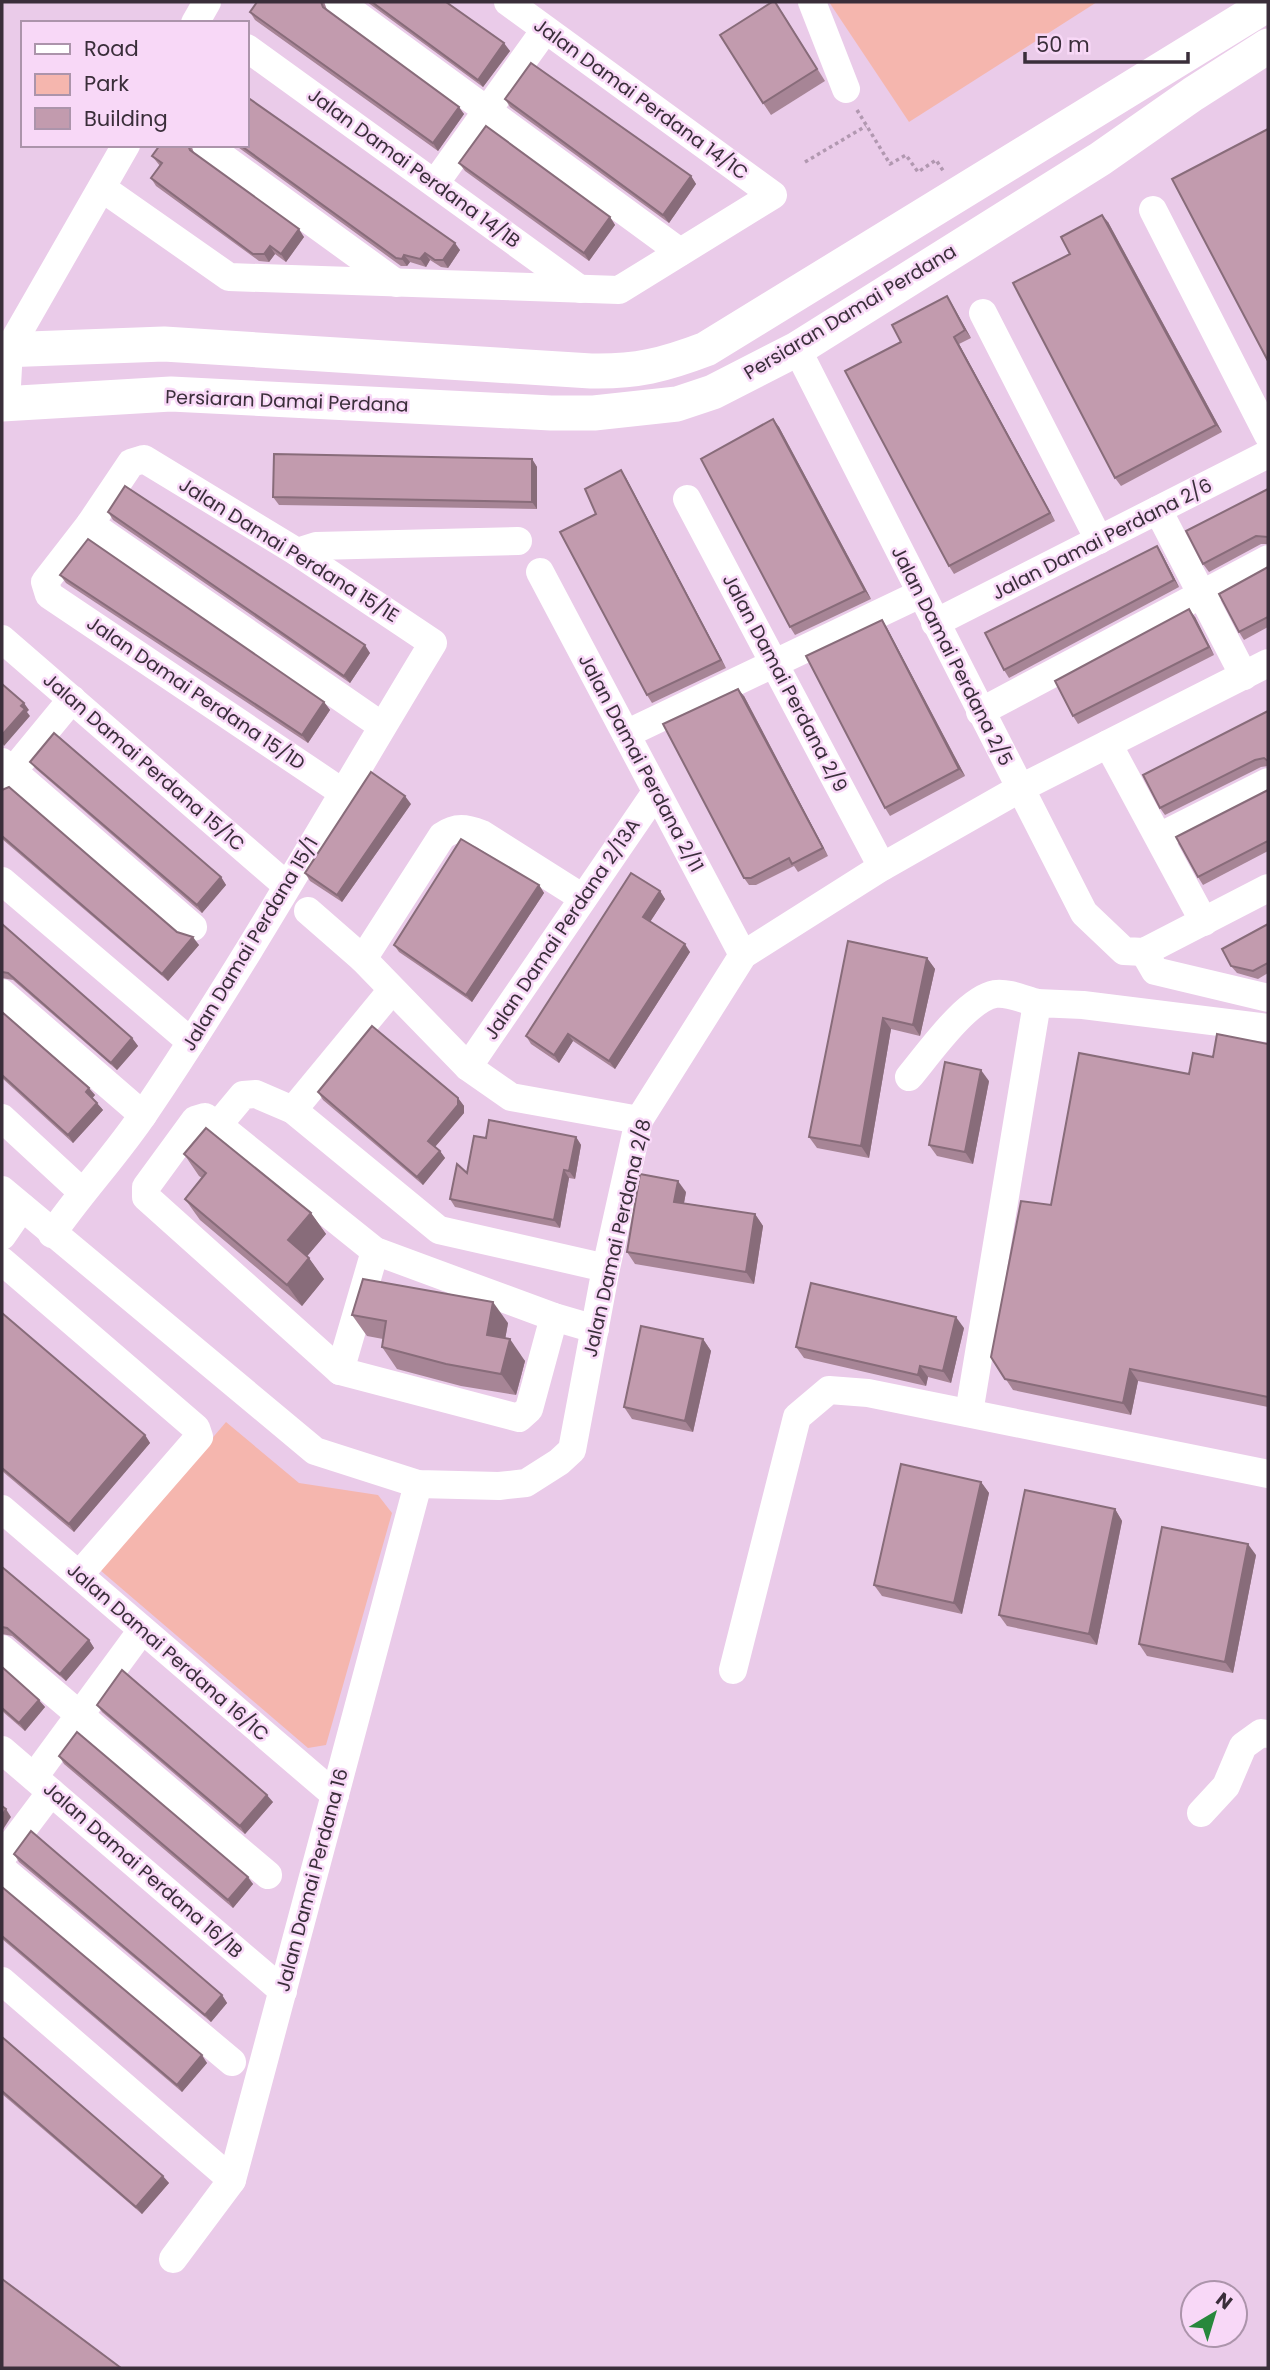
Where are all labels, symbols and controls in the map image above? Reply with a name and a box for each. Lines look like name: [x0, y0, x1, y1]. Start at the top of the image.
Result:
street label: Jalan Damai Perdana 14/1C: [528, 12, 754, 186]
legend: [21, 21, 248, 147]
scale bar: [1025, 21, 1188, 65]
text: 50 m: [1036, 30, 1090, 59]
text: Road: [84, 34, 139, 63]
text: Park: [84, 69, 129, 98]
street label: Jalan Damai Perdana 14/1B: [302, 82, 526, 254]
text: Building: [84, 104, 168, 133]
street label: Persiaran Damai Perdana: [739, 238, 961, 386]
street label: Persiaran Damai Perdana: [165, 383, 409, 419]
street label: Jalan Damai Perdana 15/1E: [174, 471, 404, 629]
street label: Jalan Damai Perdana 2/6: [987, 472, 1217, 606]
street label: Jalan Damai Perdana 2/5: [885, 541, 1019, 771]
street label: Jalan Damai Perdana 2/9: [716, 569, 854, 797]
street label: Jalan Damai Perdana 15/1D: [81, 610, 311, 776]
street label: Jalan Damai Perdana 2/11: [572, 649, 710, 877]
street label: Jalan Damai Perdana 15/1C: [37, 667, 251, 857]
street label: Jalan Damai Perdana 2/13A: [478, 813, 646, 1045]
street label: Jalan Damai Perdana 15/1: [175, 832, 325, 1056]
street label: Jalan Damai Perdana 2/8: [576, 1116, 658, 1360]
street label: Jalan Damai Perdana 16/1C: [61, 1557, 275, 1747]
street label: Jalan Damai Perdana 16: [269, 1765, 355, 1995]
street label: Jalan Damai Perdana 16/1B: [37, 1776, 249, 1964]
north arrow: [1179, 2279, 1249, 2349]
text: N: [1210, 2286, 1238, 2316]

